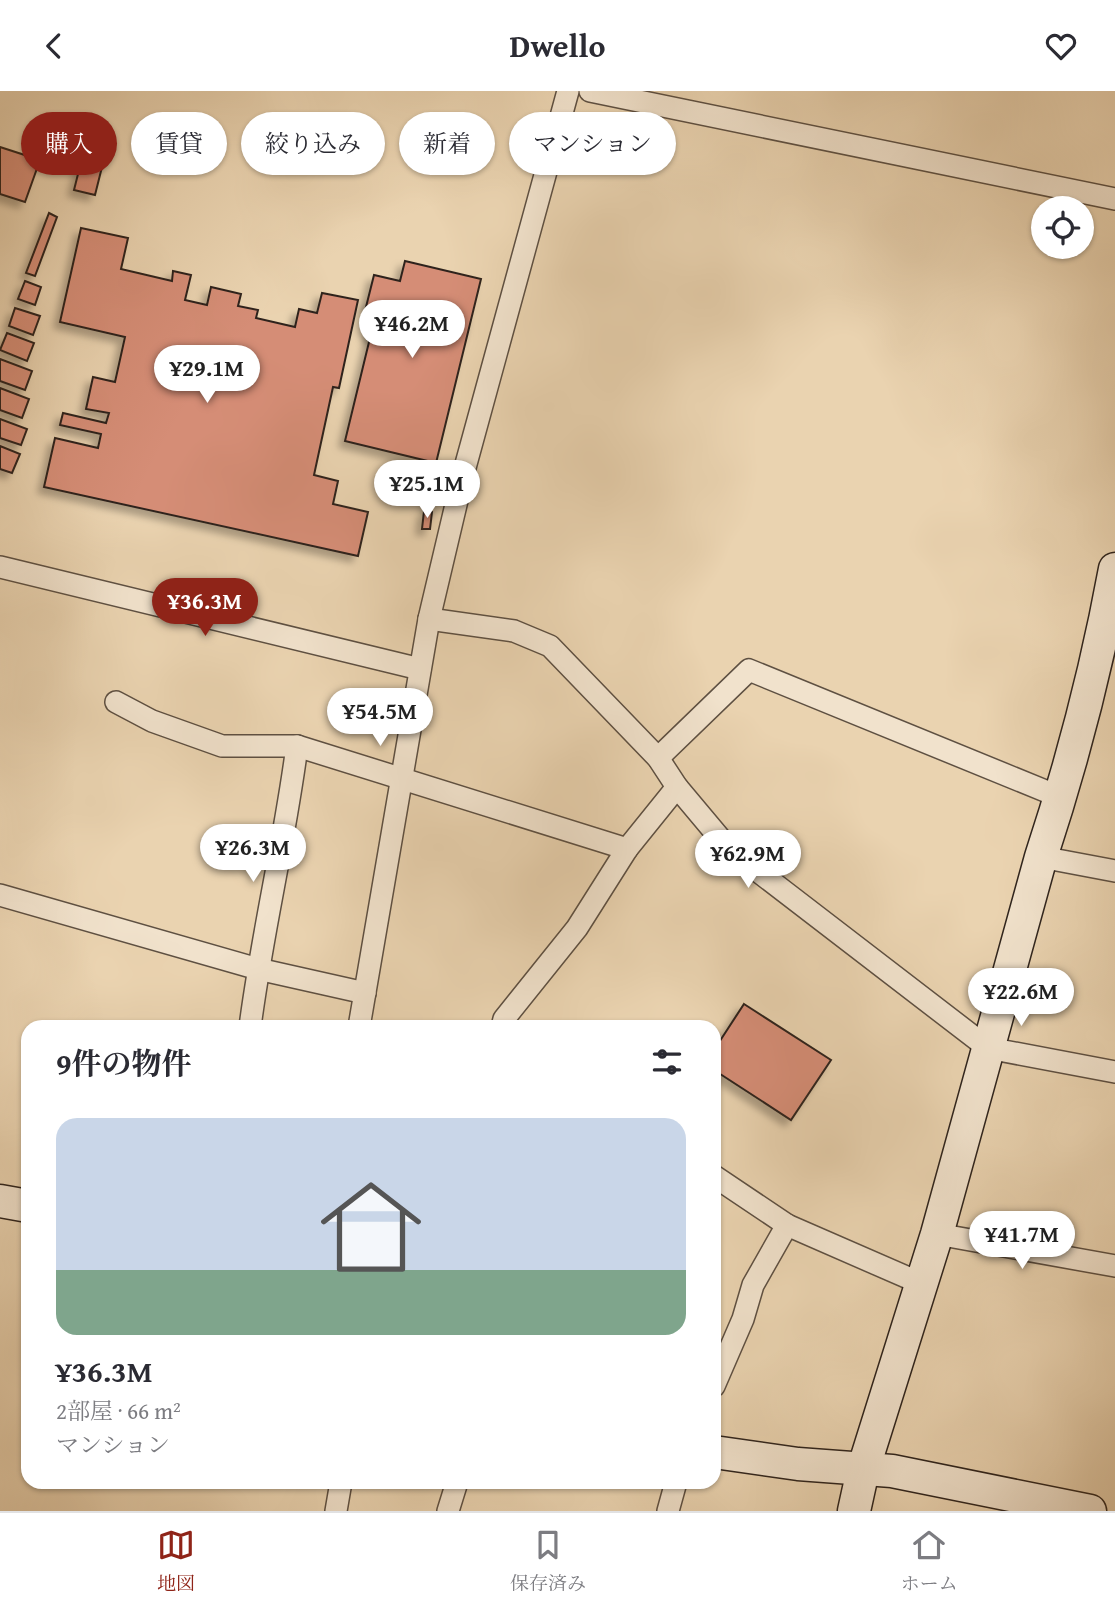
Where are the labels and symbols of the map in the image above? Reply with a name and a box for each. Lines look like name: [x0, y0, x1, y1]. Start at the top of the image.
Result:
pin: ¥46.2M: [355, 301, 469, 360]
pin: ¥29.1M: [150, 345, 264, 405]
pin: ¥25.1M: [370, 461, 484, 520]
pin: ¥36.3M: [148, 579, 262, 638]
pin: ¥54.5M: [323, 689, 437, 748]
pin: ¥26.3M: [196, 825, 310, 884]
pin: ¥62.9M: [691, 831, 805, 890]
pin: ¥22.6M: [964, 969, 1078, 1028]
pin: ¥41.7M: [965, 1211, 1079, 1271]

